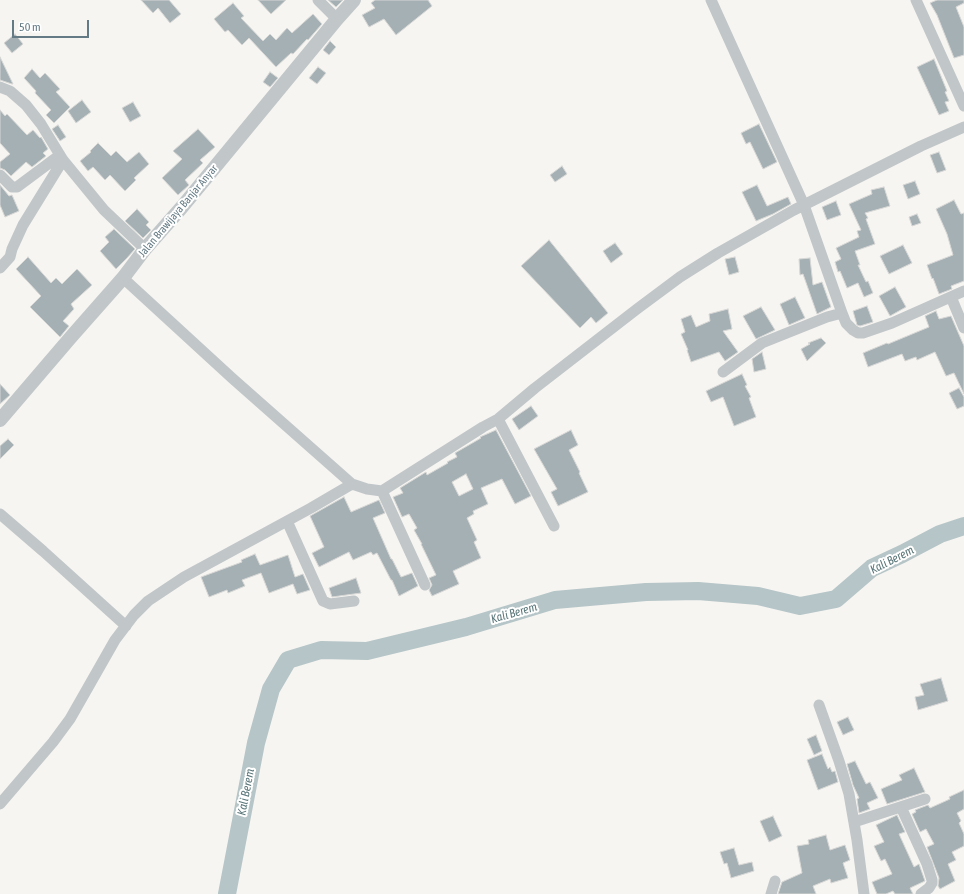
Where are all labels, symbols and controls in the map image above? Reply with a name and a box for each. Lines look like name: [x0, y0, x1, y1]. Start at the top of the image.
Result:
scale bar: [14, 12, 91, 38]
text: 50 m: [19, 20, 41, 34]
street label: Jalan Brawijaya Banjar Anyar: [136, 162, 220, 260]
water label: Kali Berem: [868, 543, 916, 577]
water label: Kali Berem: [489, 600, 539, 626]
water label: Kali Berem: [234, 767, 258, 817]

